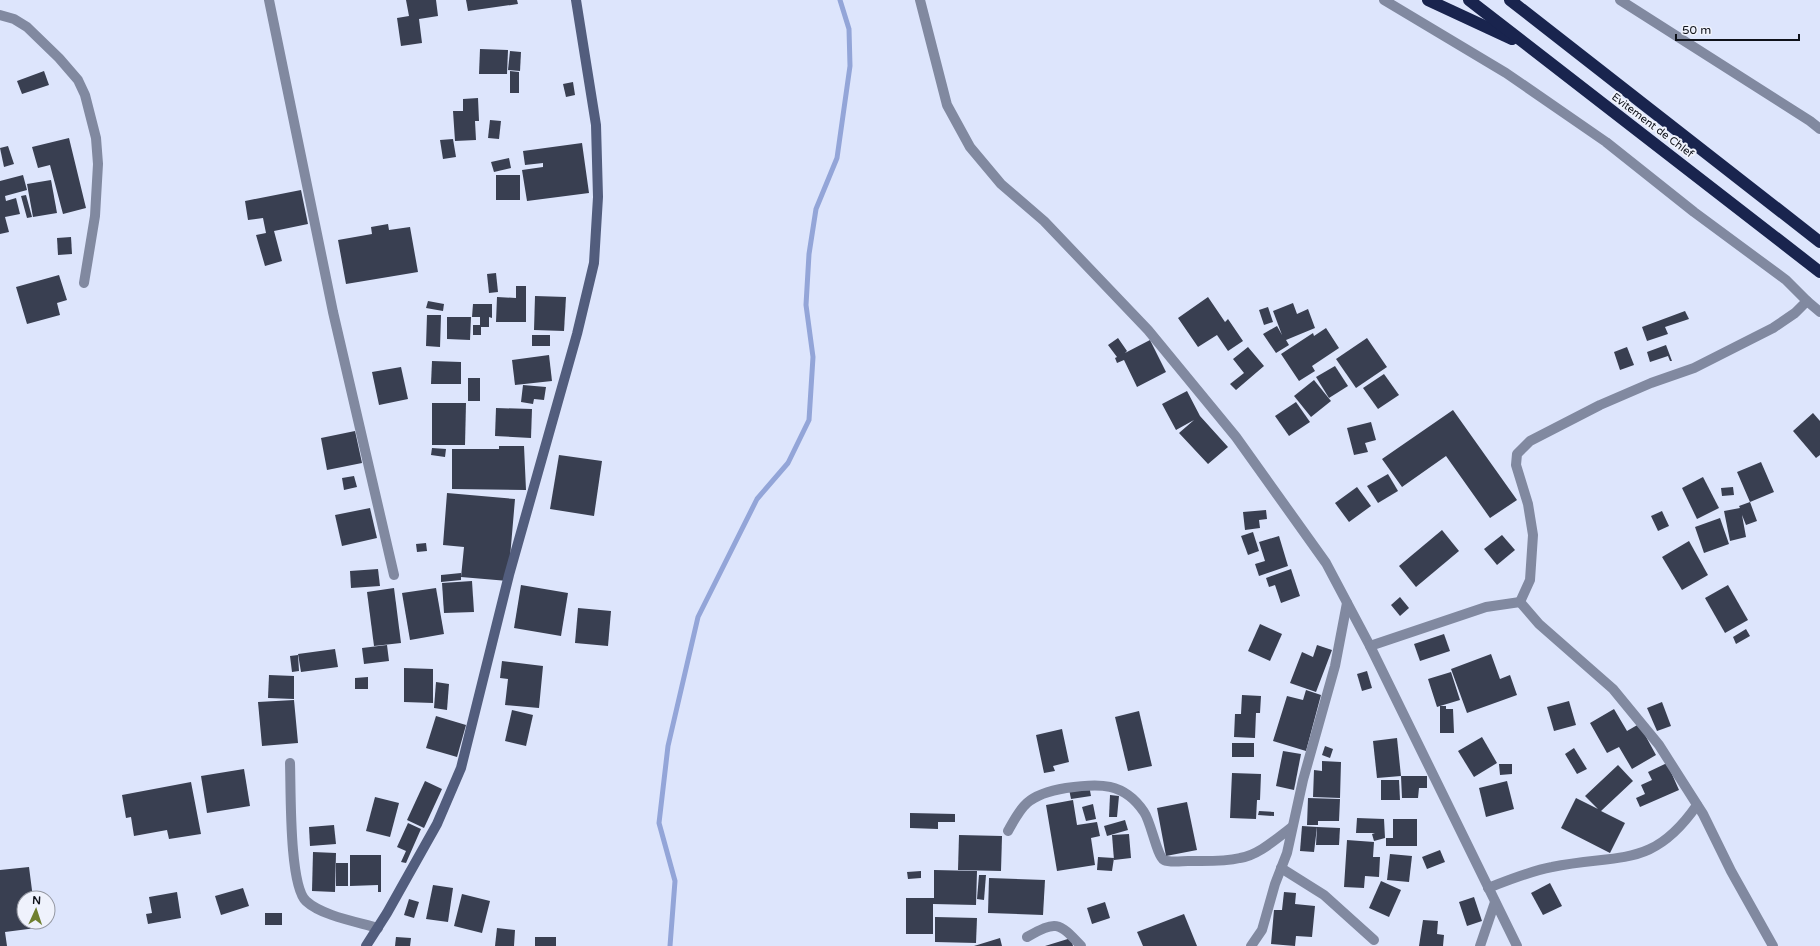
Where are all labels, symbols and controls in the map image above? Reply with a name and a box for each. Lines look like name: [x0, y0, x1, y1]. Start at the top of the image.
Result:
scale bar: [1676, 16, 1799, 42]
text: 50 m: [1682, 23, 1711, 37]
street label: Evitement de Chlef: [1609, 90, 1697, 161]
north arrow: [16, 890, 56, 930]
text: N: [32, 894, 41, 907]

